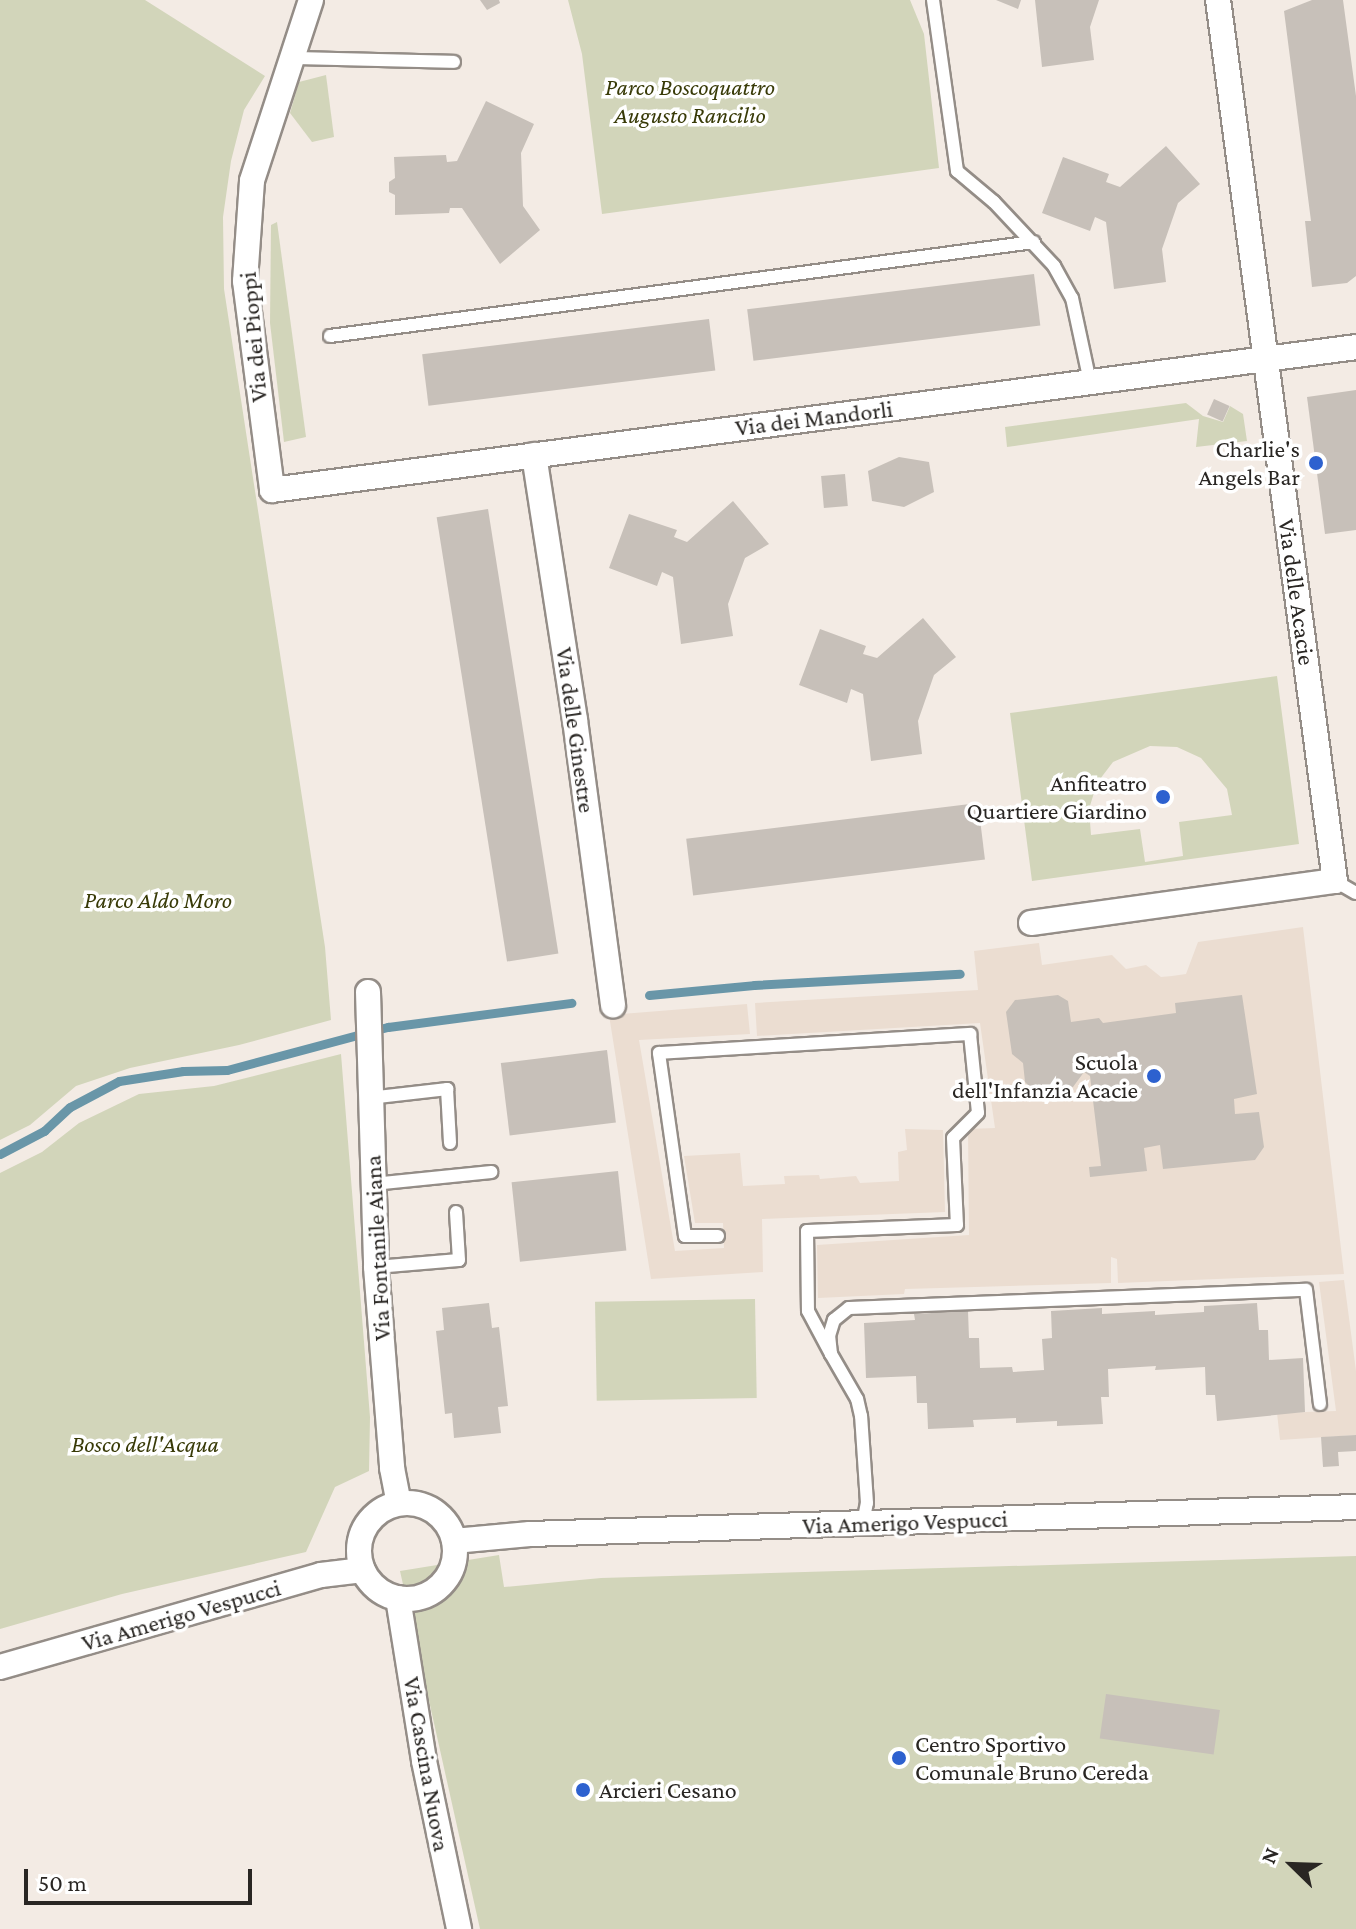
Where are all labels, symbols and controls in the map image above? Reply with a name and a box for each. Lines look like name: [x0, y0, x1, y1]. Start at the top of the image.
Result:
park label: Parco Boscoquattro Augusto Rancilio: [605, 73, 775, 129]
street label: Via dei Pioppi: [233, 271, 273, 403]
street label: Via dei Mandorli: [734, 394, 894, 442]
place label: Charlie's Angels Bar: [1198, 435, 1300, 491]
marker: Charlie's Angels Bar: [1307, 454, 1325, 472]
street label: Via delle Acacie: [1272, 517, 1322, 667]
street label: Via delle Ginestre: [550, 645, 602, 815]
place label: Anfiteatro Quartiere Giardino: [966, 769, 1147, 825]
marker: Anfiteatro Quartiere Giardino: [1154, 788, 1172, 806]
park label: Parco Aldo Moro: [84, 886, 232, 914]
place label: Scuola dell'Infanzia Acacie: [952, 1048, 1138, 1104]
marker: Scuola dell'Infanzia Acacie: [1145, 1067, 1163, 1085]
street label: Via Fontanile Aiana: [358, 1154, 396, 1342]
park label: Bosco dell'Acqua: [71, 1430, 219, 1458]
street label: Via Amerigo Vespucci: [802, 1504, 1008, 1540]
street label: Via Amerigo Vespucci: [78, 1573, 284, 1657]
street label: Via Cascina Nuova: [397, 1674, 457, 1854]
place label: Centro Sportivo Comunale Bruno Cereda: [915, 1730, 1149, 1786]
marker: Centro Sportivo Comunale Bruno Cereda: [890, 1749, 908, 1767]
place label: Arcieri Cesano: [599, 1776, 737, 1804]
marker: Arcieri Cesano: [574, 1781, 592, 1799]
north arrow: [1252, 1825, 1332, 1905]
text: N: [1255, 1844, 1284, 1867]
scale bar: [28, 1853, 256, 1903]
text: 50 m: [38, 1869, 87, 1896]

